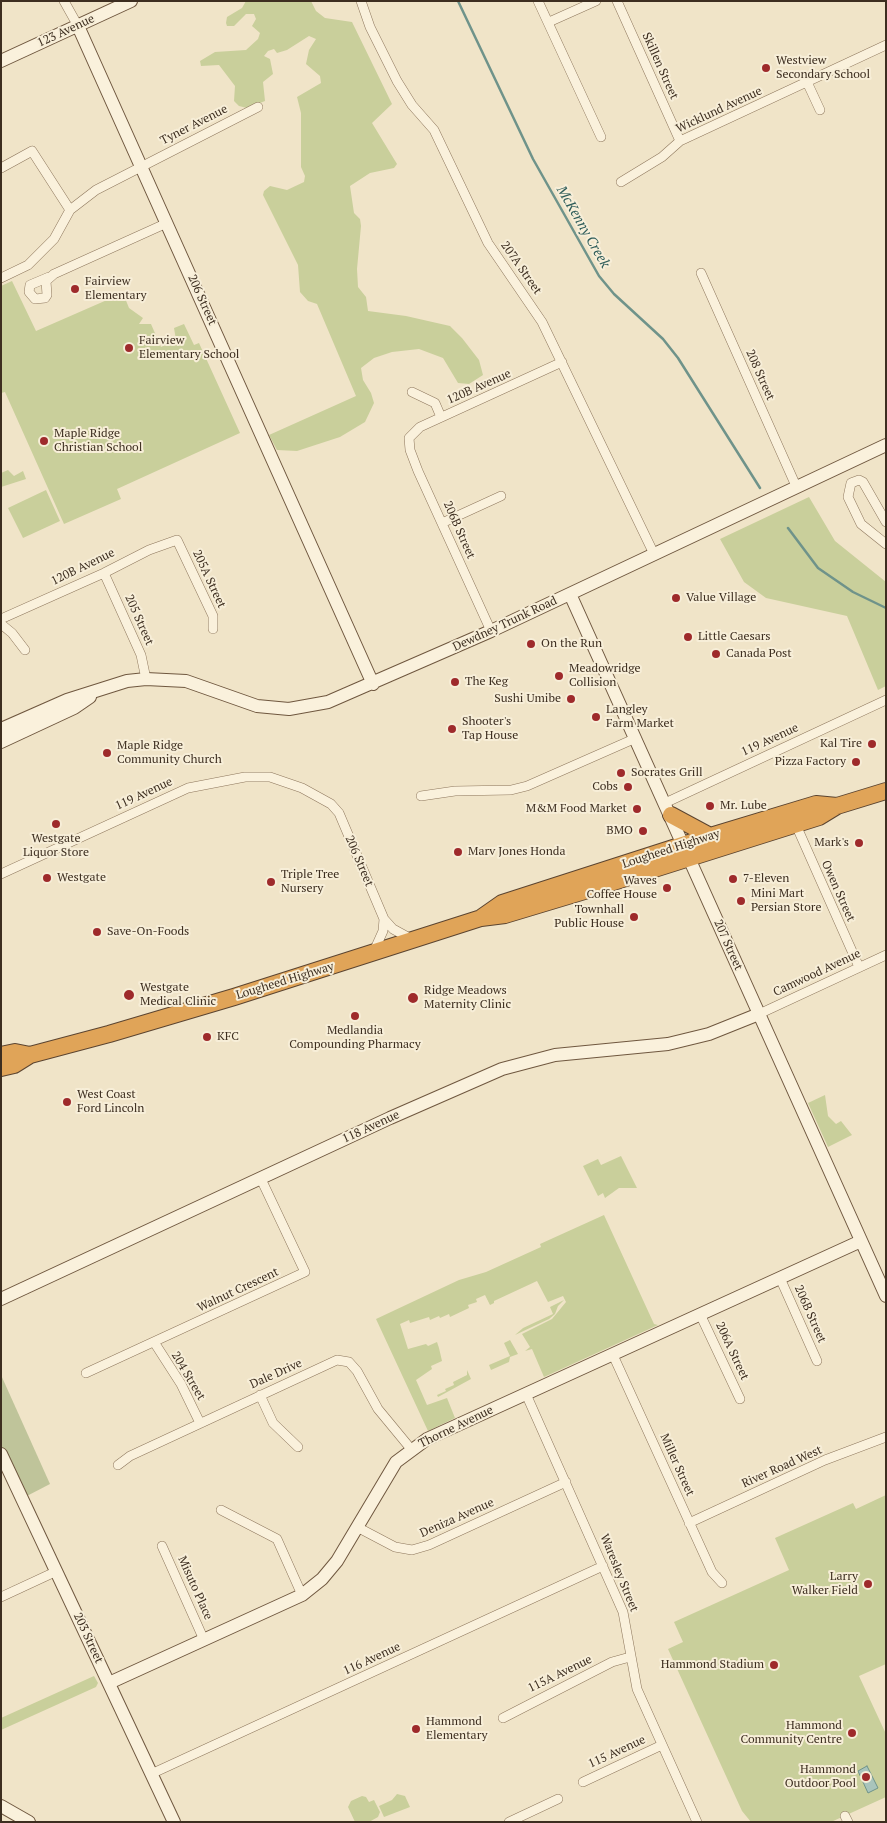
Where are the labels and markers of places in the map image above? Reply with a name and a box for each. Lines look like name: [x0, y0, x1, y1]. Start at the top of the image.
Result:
place label: Westview Secondary School: [776, 54, 870, 82]
marker: Westview Secondary School: [760, 62, 772, 74]
place label: Fairview Elementary: [85, 275, 147, 303]
marker: Fairview Elementary: [69, 283, 81, 295]
place label: Fairview Elementary School: [139, 334, 239, 362]
marker: Fairview Elementary School: [123, 342, 135, 354]
place label: Maple Ridge Christian School: [54, 427, 142, 455]
marker: Maple Ridge Christian School: [38, 435, 50, 447]
place label: Value Village: [686, 591, 756, 605]
marker: Value Village: [670, 592, 682, 604]
place label: Little Caesars: [698, 630, 771, 644]
marker: Little Caesars: [682, 631, 694, 643]
place label: On the Run: [541, 637, 602, 651]
marker: On the Run: [525, 638, 537, 650]
place label: Canada Post: [726, 647, 792, 661]
marker: Canada Post: [710, 648, 722, 660]
place label: Meadowridge Collision: [569, 662, 641, 690]
marker: Meadowridge Collision: [553, 670, 565, 682]
place label: The Keg: [465, 675, 508, 689]
marker: The Keg: [449, 676, 461, 688]
place label: Sushi Umibe: [494, 692, 561, 706]
marker: Sushi Umibe: [565, 693, 577, 705]
place label: Langley Farm Market: [606, 703, 674, 731]
marker: Langley Farm Market: [590, 711, 602, 723]
place label: Shooter's Tap House: [462, 715, 518, 743]
marker: Shooter's Tap House: [446, 723, 458, 735]
place label: Kal Tire: [820, 737, 862, 751]
marker: Kal Tire: [866, 738, 878, 750]
place label: Maple Ridge Community Church: [117, 739, 222, 767]
marker: Maple Ridge Community Church: [101, 747, 113, 759]
place label: Pizza Factory: [775, 755, 846, 769]
marker: Pizza Factory: [850, 756, 862, 768]
place label: Socrates Grill: [631, 766, 703, 780]
marker: Socrates Grill: [615, 767, 627, 779]
place label: Cobs: [592, 780, 618, 794]
marker: Cobs: [622, 781, 634, 793]
place label: Mr. Lube: [720, 799, 767, 813]
marker: Mr. Lube: [704, 800, 716, 812]
place label: M&M Food Market: [526, 802, 627, 816]
marker: M&M Food Market: [631, 803, 643, 815]
marker: Westgate Liquor Store: [50, 818, 62, 830]
place label: BMO: [606, 824, 633, 838]
marker: BMO: [637, 825, 649, 837]
place label: Westgate Liquor Store: [23, 832, 89, 860]
place label: Mark's: [814, 836, 849, 850]
marker: Mark's: [853, 837, 865, 849]
place label: Marv Jones Honda: [468, 845, 565, 859]
marker: Marv Jones Honda: [452, 846, 464, 858]
place label: Triple Tree Nursery: [281, 868, 339, 896]
place label: Westgate: [57, 871, 106, 885]
marker: Westgate: [41, 872, 53, 884]
place label: 7-Eleven: [743, 872, 789, 886]
marker: 7-Eleven: [727, 873, 739, 885]
place label: Waves Coffee House: [586, 874, 657, 902]
marker: Triple Tree Nursery: [265, 876, 277, 888]
marker: Waves Coffee House: [661, 882, 673, 894]
place label: Mini Mart Persian Store: [751, 887, 822, 915]
marker: Mini Mart Persian Store: [735, 895, 747, 907]
place label: Townhall Public House: [554, 903, 624, 931]
marker: Townhall Public House: [628, 911, 640, 923]
place label: Save-On-Foods: [107, 925, 189, 939]
marker: Save-On-Foods: [91, 926, 103, 938]
place label: Westgate Medical Clinic: [140, 981, 216, 1009]
place label: Ridge Meadows Maternity Clinic: [424, 984, 511, 1012]
marker: Westgate Medical Clinic: [122, 988, 136, 1002]
marker: Ridge Meadows Maternity Clinic: [406, 991, 420, 1005]
marker: Medlandia Compounding Pharmacy: [349, 1010, 361, 1022]
place label: Medlandia Compounding Pharmacy: [289, 1024, 421, 1052]
place label: KFC: [217, 1030, 239, 1044]
marker: KFC: [201, 1031, 213, 1043]
place label: West Coast Ford Lincoln: [77, 1088, 144, 1116]
marker: West Coast Ford Lincoln: [61, 1096, 73, 1108]
place label: Larry Walker Field: [792, 1570, 858, 1598]
marker: Larry Walker Field: [862, 1578, 874, 1590]
place label: Hammond Stadium: [661, 1658, 764, 1672]
marker: Hammond Stadium: [768, 1659, 780, 1671]
place label: Hammond Elementary: [426, 1715, 488, 1743]
place label: Hammond Community Centre: [740, 1719, 842, 1747]
marker: Hammond Elementary: [410, 1723, 422, 1735]
marker: Hammond Community Centre: [846, 1727, 858, 1739]
place label: Hammond Outdoor Pool: [785, 1763, 856, 1791]
marker: Hammond Outdoor Pool: [860, 1771, 872, 1783]

